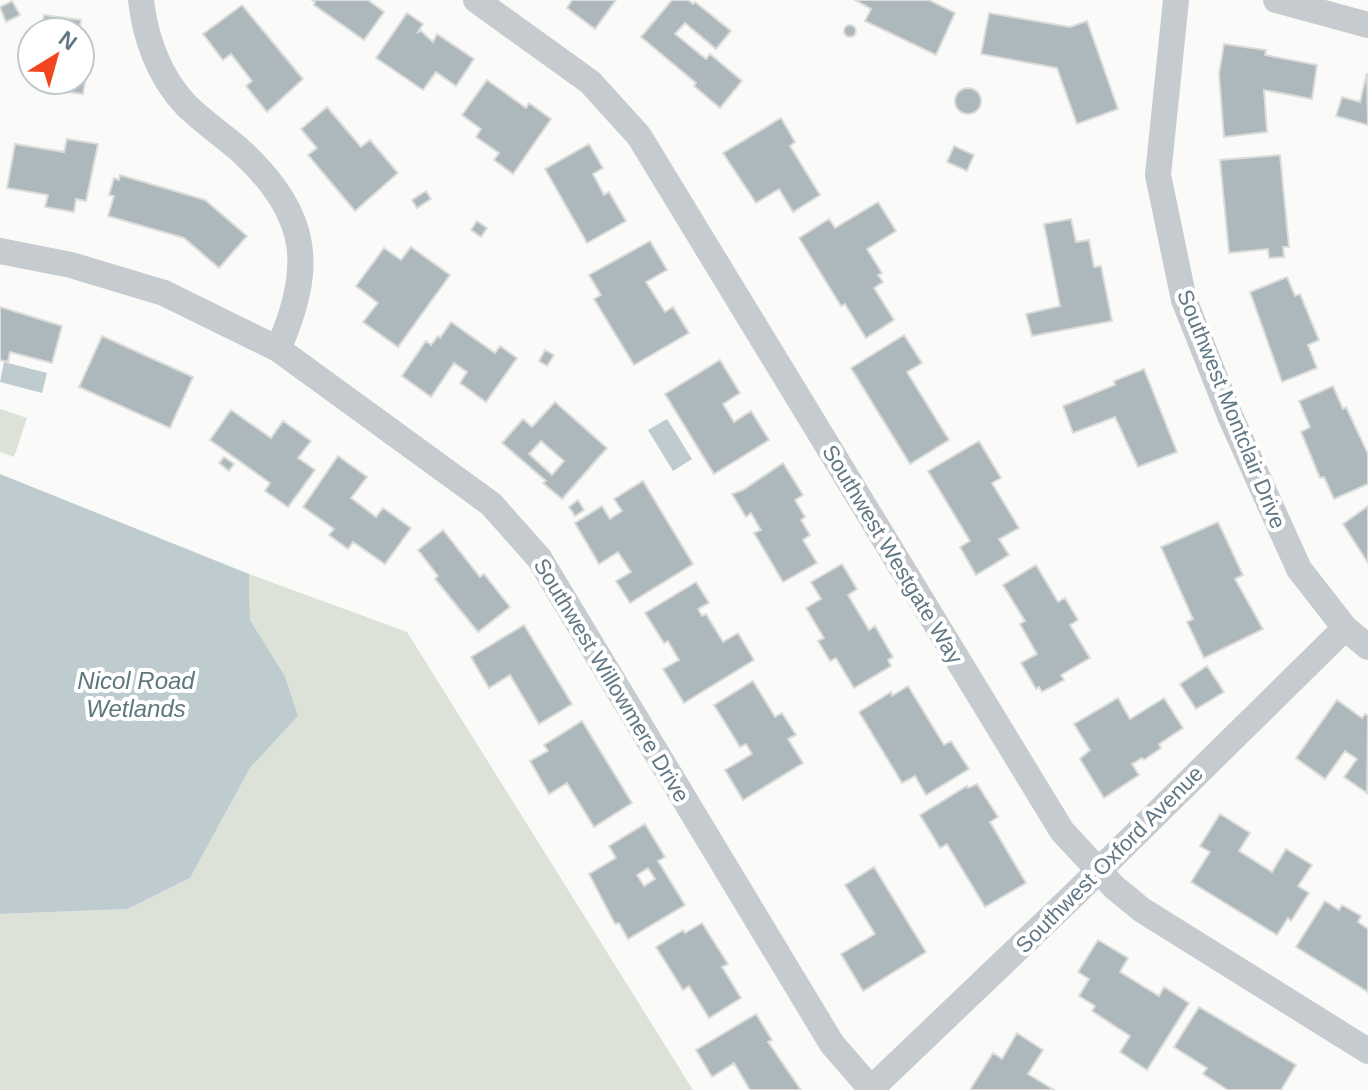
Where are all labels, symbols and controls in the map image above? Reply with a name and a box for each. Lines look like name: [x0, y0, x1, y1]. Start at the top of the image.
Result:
north arrow: [16, 16, 96, 96]
text: N: [54, 26, 82, 55]
street label: Southwest Montclair Drive: [1172, 286, 1291, 532]
street label: Southwest Westgate Way: [817, 440, 968, 668]
street label: Southwest Willowmere Drive: [529, 554, 694, 807]
water label: Nicol Road Wetlands: [77, 667, 195, 722]
street label: Southwest Oxford Avenue: [1011, 761, 1208, 958]

